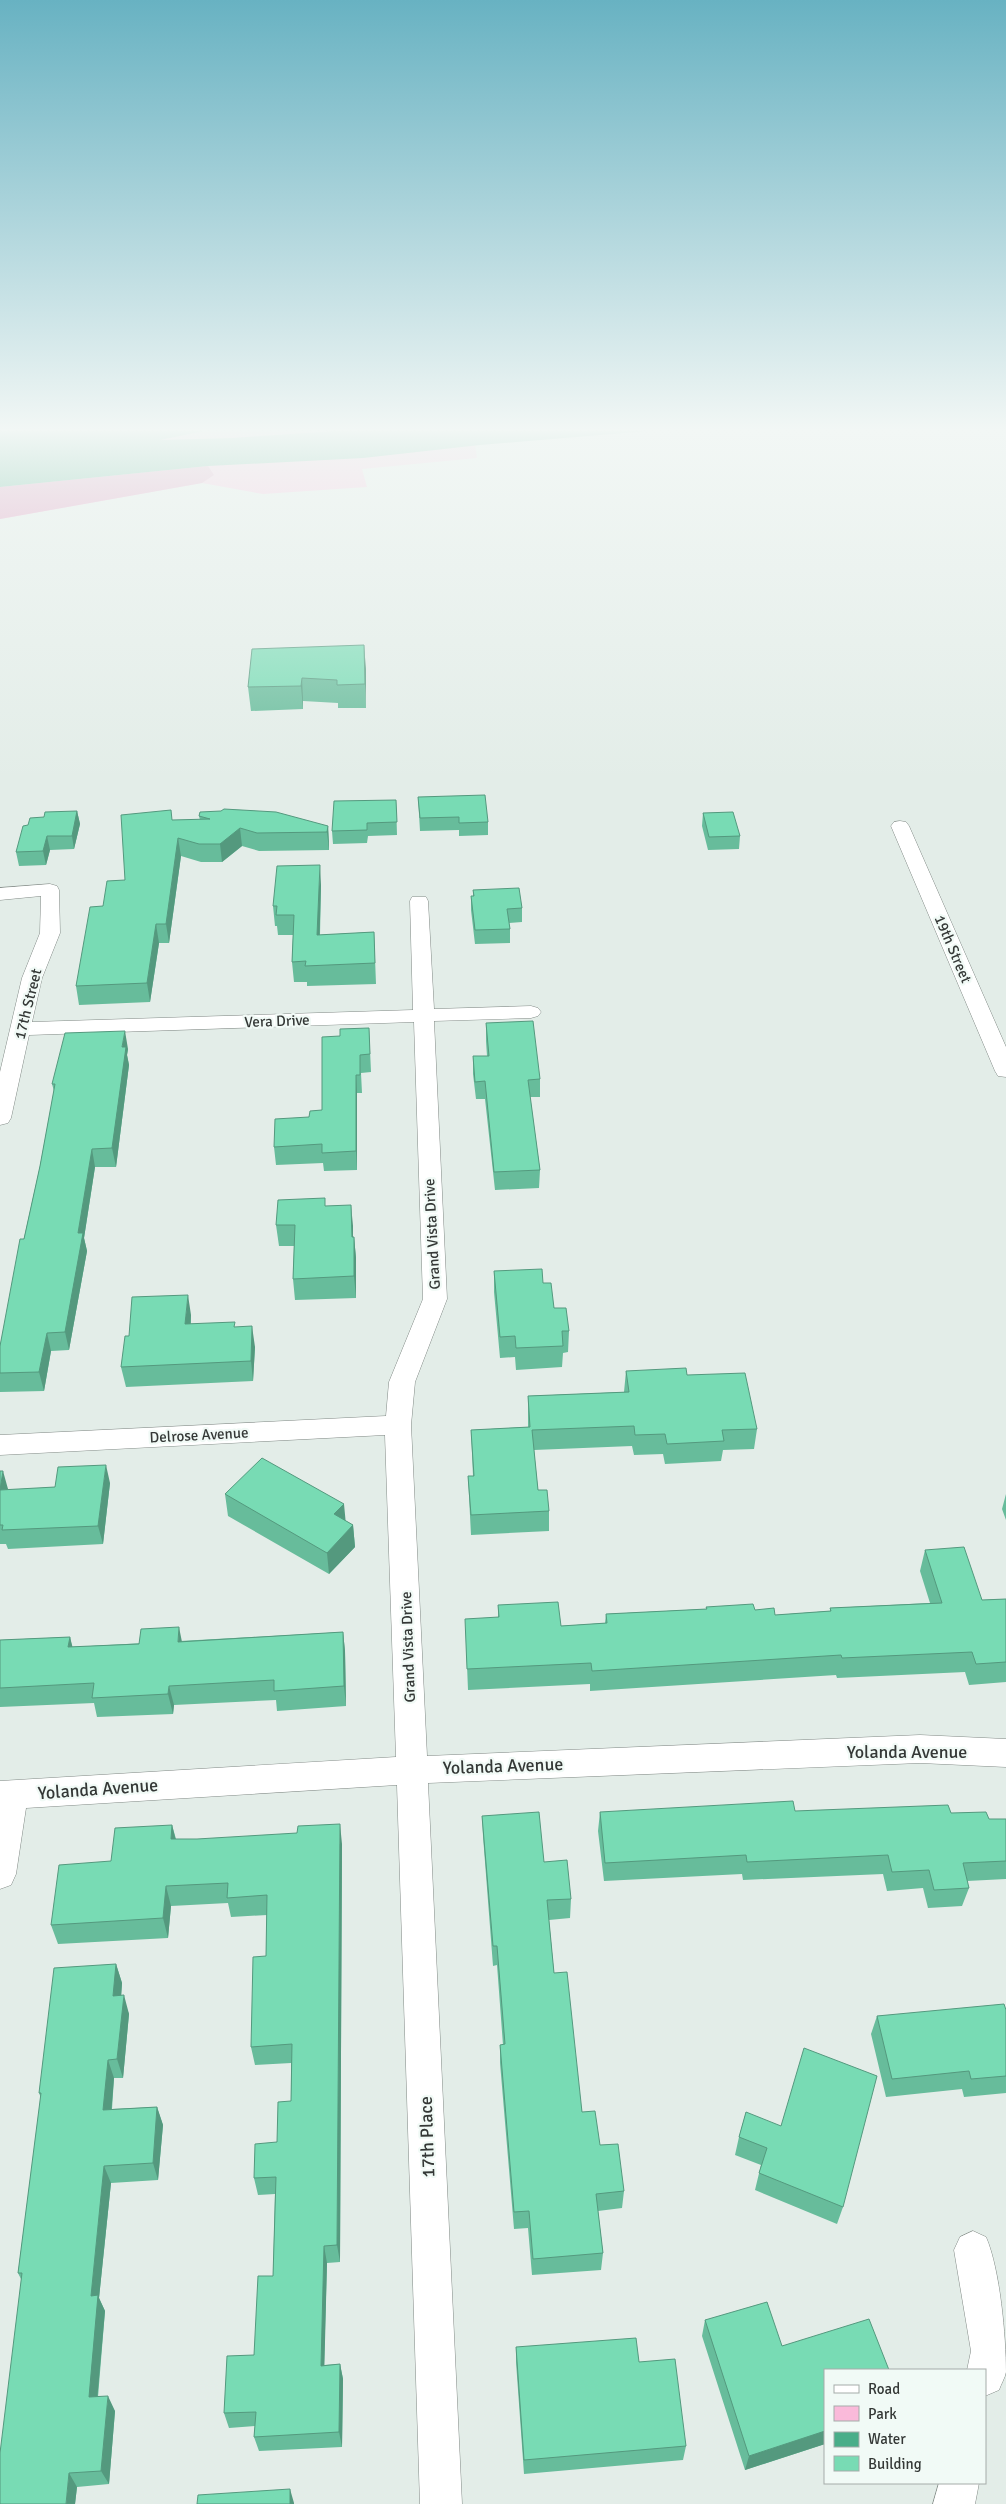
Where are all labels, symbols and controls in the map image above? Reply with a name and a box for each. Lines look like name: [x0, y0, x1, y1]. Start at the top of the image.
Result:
street label: 19th Street: [931, 912, 975, 986]
street label: 17th Street: [11, 967, 45, 1041]
street label: Vera Drive: [244, 1011, 310, 1031]
street label: Grand Vista Drive: [420, 1178, 444, 1290]
street label: Delrose Avenue: [149, 1423, 249, 1447]
street label: Grand Vista Drive: [397, 1591, 419, 1703]
street label: Yolanda Avenue: [847, 1741, 967, 1763]
street label: Yolanda Avenue: [442, 1753, 564, 1779]
street label: Yolanda Avenue: [37, 1774, 159, 1804]
street label: 17th Place: [415, 2096, 439, 2178]
legend: [824, 2369, 986, 2484]
text: Road: [868, 2380, 900, 2398]
text: Park: [868, 2405, 897, 2423]
text: Water: [868, 2430, 906, 2448]
text: Building: [868, 2455, 922, 2473]

